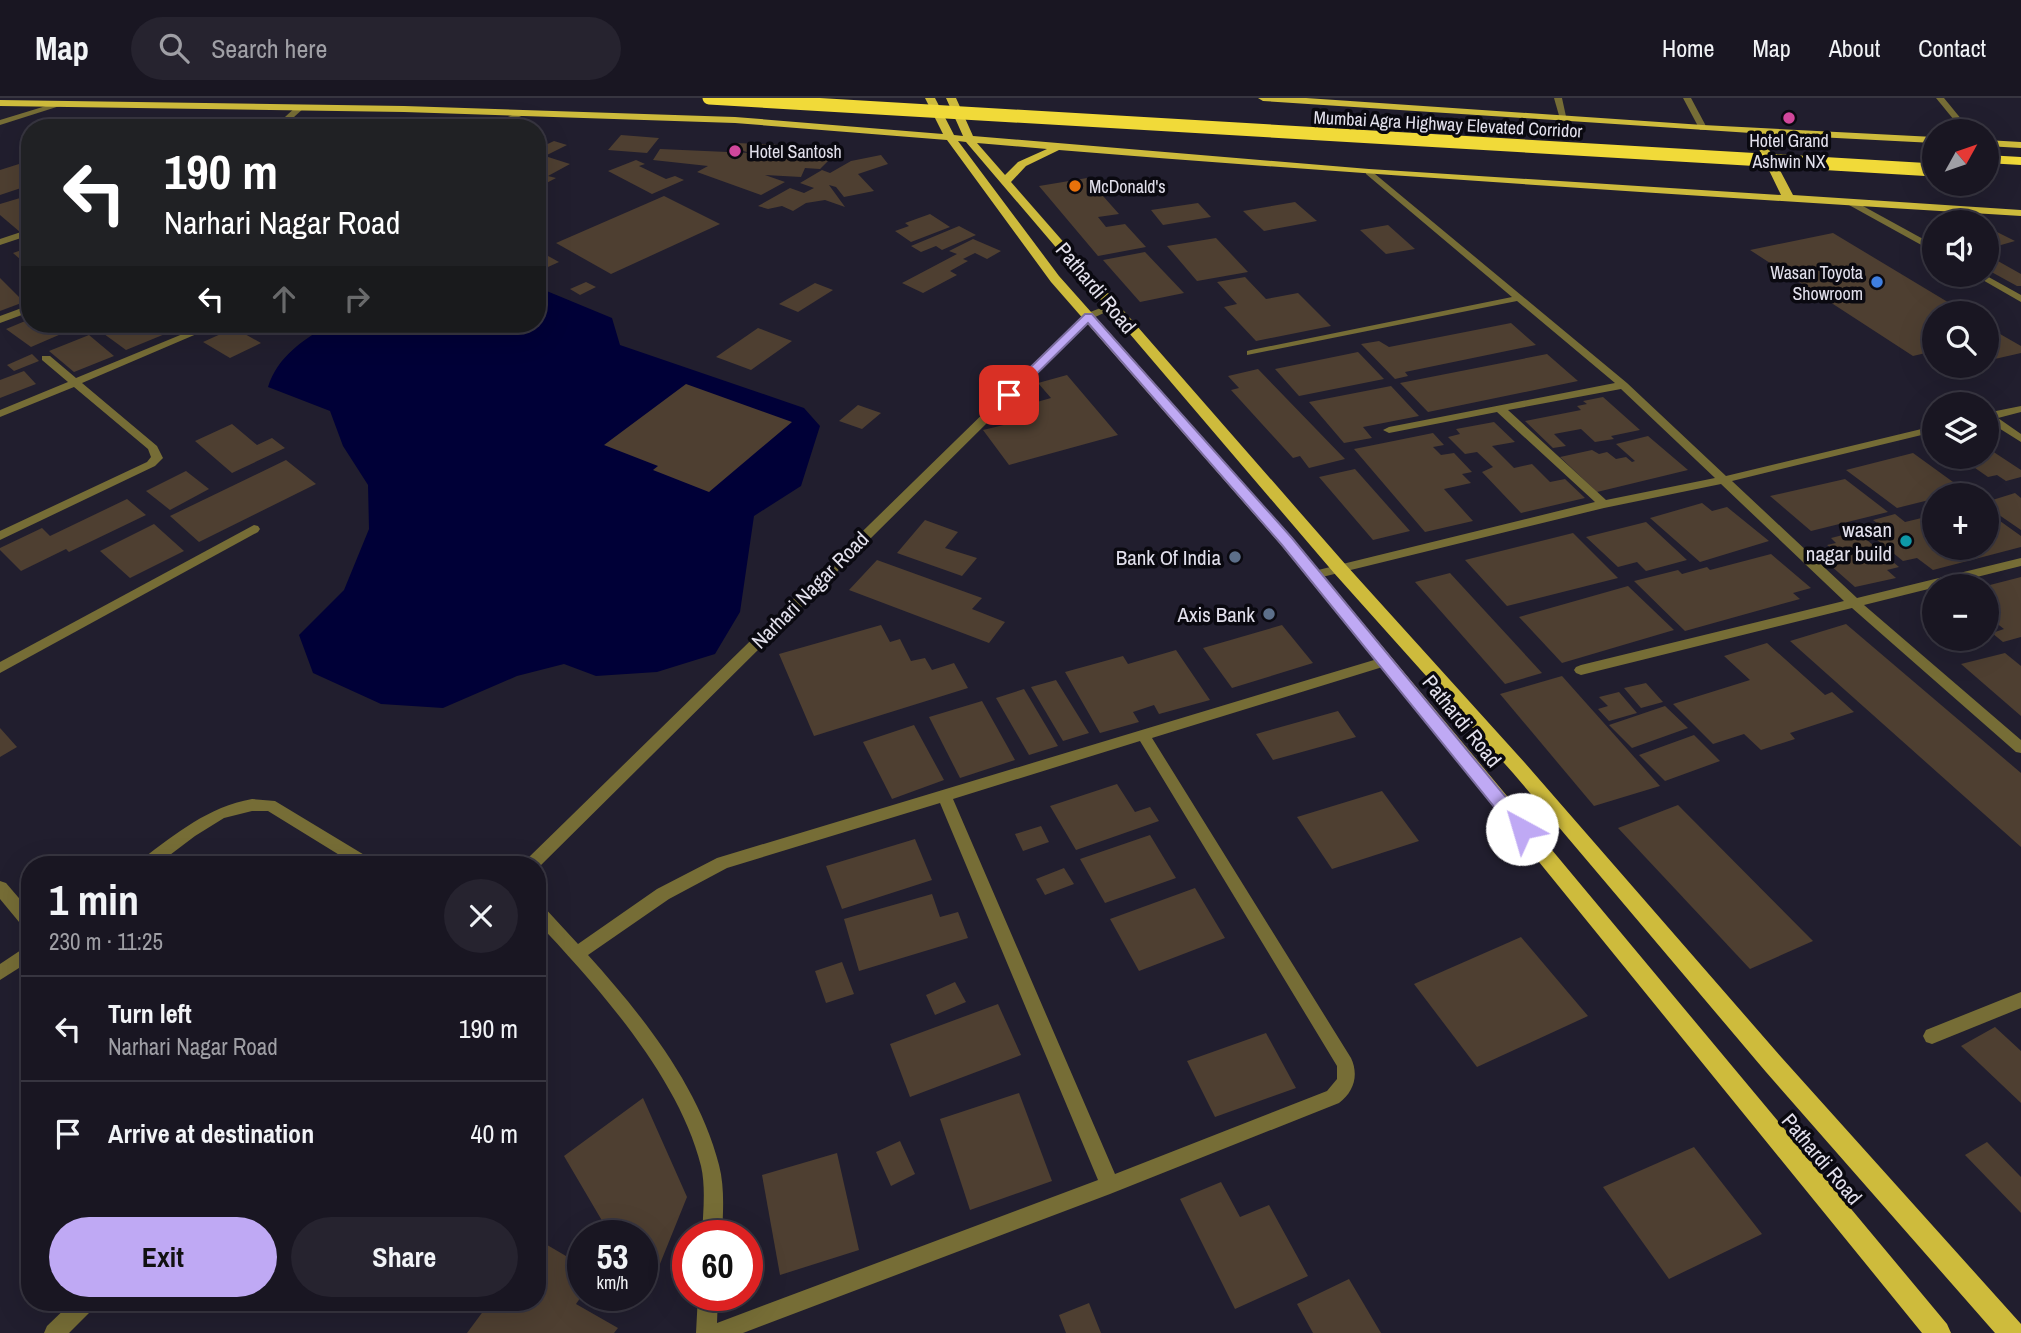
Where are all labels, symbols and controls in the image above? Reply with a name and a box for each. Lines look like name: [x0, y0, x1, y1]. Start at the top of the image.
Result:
search box: [131, 17, 621, 80]
text: Map: [35, 26, 89, 70]
icon: search: [155, 29, 193, 67]
text: Search here: [211, 31, 327, 66]
text: Home: [1662, 32, 1714, 64]
text: Map: [1752, 32, 1791, 64]
text: About: [1829, 32, 1880, 64]
text: Contact: [1918, 32, 1986, 64]
street label: Mumbai Agra Highway Elevated Corridor: [1313, 104, 1583, 144]
marker: Hotel Grand Ashwin NX: [1781, 110, 1797, 126]
north arrow: [1922, 119, 1998, 196]
map controls: [1922, 119, 1999, 651]
place label: Hotel Grand Ashwin NX: [1749, 128, 1829, 174]
text: 190 m: [164, 138, 278, 204]
place label: Hotel Santosh: [749, 139, 842, 164]
marker: Hotel Santosh: [727, 143, 743, 159]
icon: left: [49, 147, 140, 238]
place label: McDonald's: [1089, 174, 1166, 199]
marker: McDonald's: [1067, 178, 1083, 194]
text: Narhari Nagar Road: [164, 201, 400, 244]
button: sound: [1922, 210, 1999, 287]
street label: Pathardi Road: [1049, 236, 1143, 340]
place label: Wasan Toyota Showroom: [1770, 260, 1863, 306]
marker: Wasan Toyota Showroom: [1869, 274, 1885, 290]
icon: left: [192, 280, 230, 318]
icon: ahead: [265, 280, 303, 318]
icon: right: [338, 280, 376, 318]
button: search: [1922, 301, 1999, 378]
pin: [979, 365, 1039, 425]
icon: arrive: [990, 376, 1028, 414]
button: layers: [1922, 392, 1999, 469]
button: +: [1922, 483, 1999, 560]
place label: wasan nagar build: [1806, 515, 1892, 568]
street label: Narhari Nagar Road: [745, 525, 875, 655]
marker: wasan nagar build: [1898, 533, 1914, 549]
place label: Bank Of India: [1116, 543, 1221, 572]
marker: Bank Of India: [1227, 549, 1243, 565]
button: −: [1922, 574, 1999, 651]
place label: Axis Bank: [1176, 600, 1255, 629]
marker: Axis Bank: [1261, 606, 1277, 622]
street label: Pathardi Road: [1416, 669, 1508, 773]
position arrow: [1485, 792, 1559, 866]
text: 1 min: [49, 872, 139, 928]
button: close: [444, 879, 518, 953]
text: 230 m · 11:25: [49, 926, 163, 957]
text: Turn left: [108, 996, 192, 1031]
icon: left: [49, 1010, 87, 1048]
text: 190 m: [459, 1011, 518, 1046]
text: Narhari Nagar Road: [108, 1031, 278, 1062]
street label: Pathardi Road: [1775, 1107, 1869, 1211]
icon: arrive: [49, 1115, 87, 1153]
text: Arrive at destination: [108, 1116, 314, 1151]
text: 40 m: [471, 1116, 518, 1151]
button: Exit: [49, 1217, 277, 1297]
button: Share: [291, 1217, 518, 1297]
speed limit sign: 60: [672, 1220, 763, 1311]
text: 53: [597, 1233, 628, 1280]
text: km/h: [597, 1270, 629, 1295]

